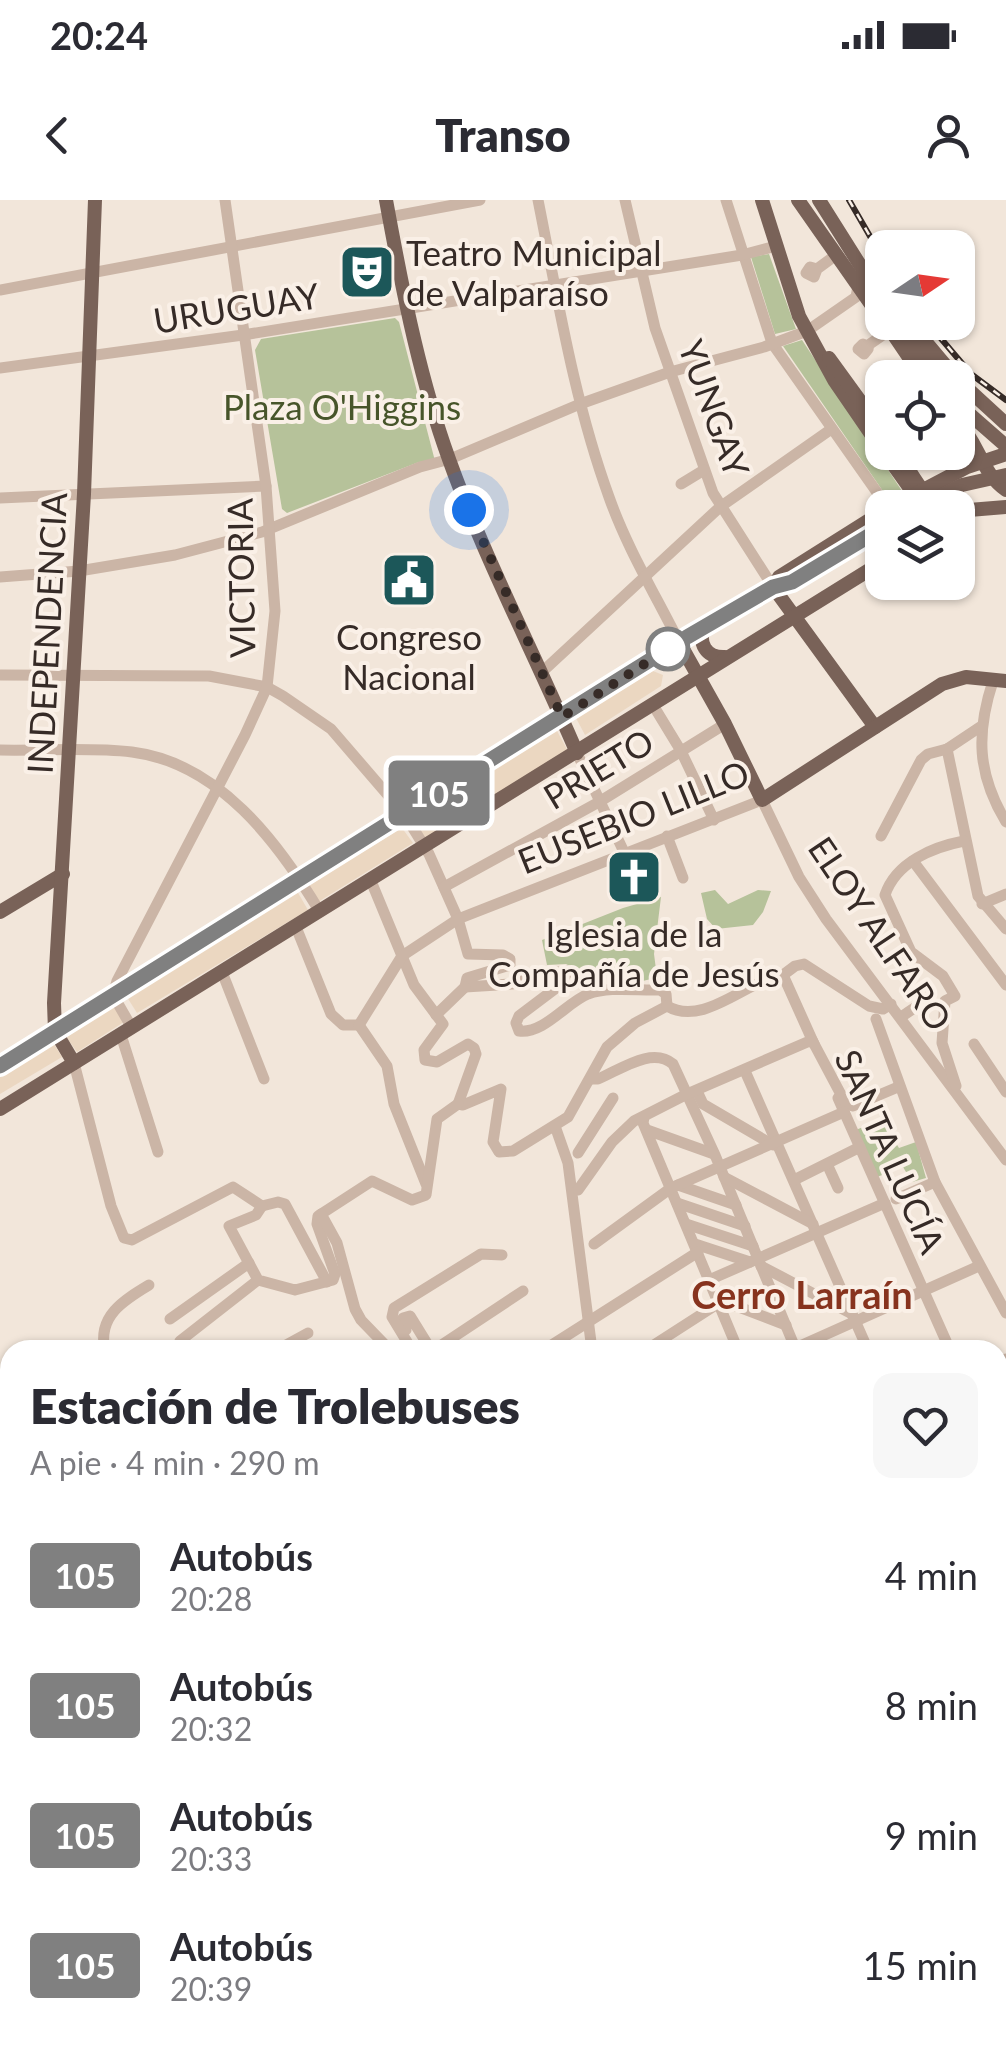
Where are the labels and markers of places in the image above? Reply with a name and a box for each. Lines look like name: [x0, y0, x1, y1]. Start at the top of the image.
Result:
place label: Teatro Municipal de Valparaíso: [406, 231, 661, 313]
theatre icon: Teatro Municipal de Valparaíso: [337, 242, 397, 302]
public building icon: Congreso Nacional: [379, 550, 439, 610]
place label: Congreso Nacional: [336, 615, 482, 697]
unlabelled marker: [647, 628, 689, 670]
church icon: Iglesia de la Compañía de Jesús: [604, 847, 664, 907]
place label: Iglesia de la Compañía de Jesús: [488, 912, 780, 994]

